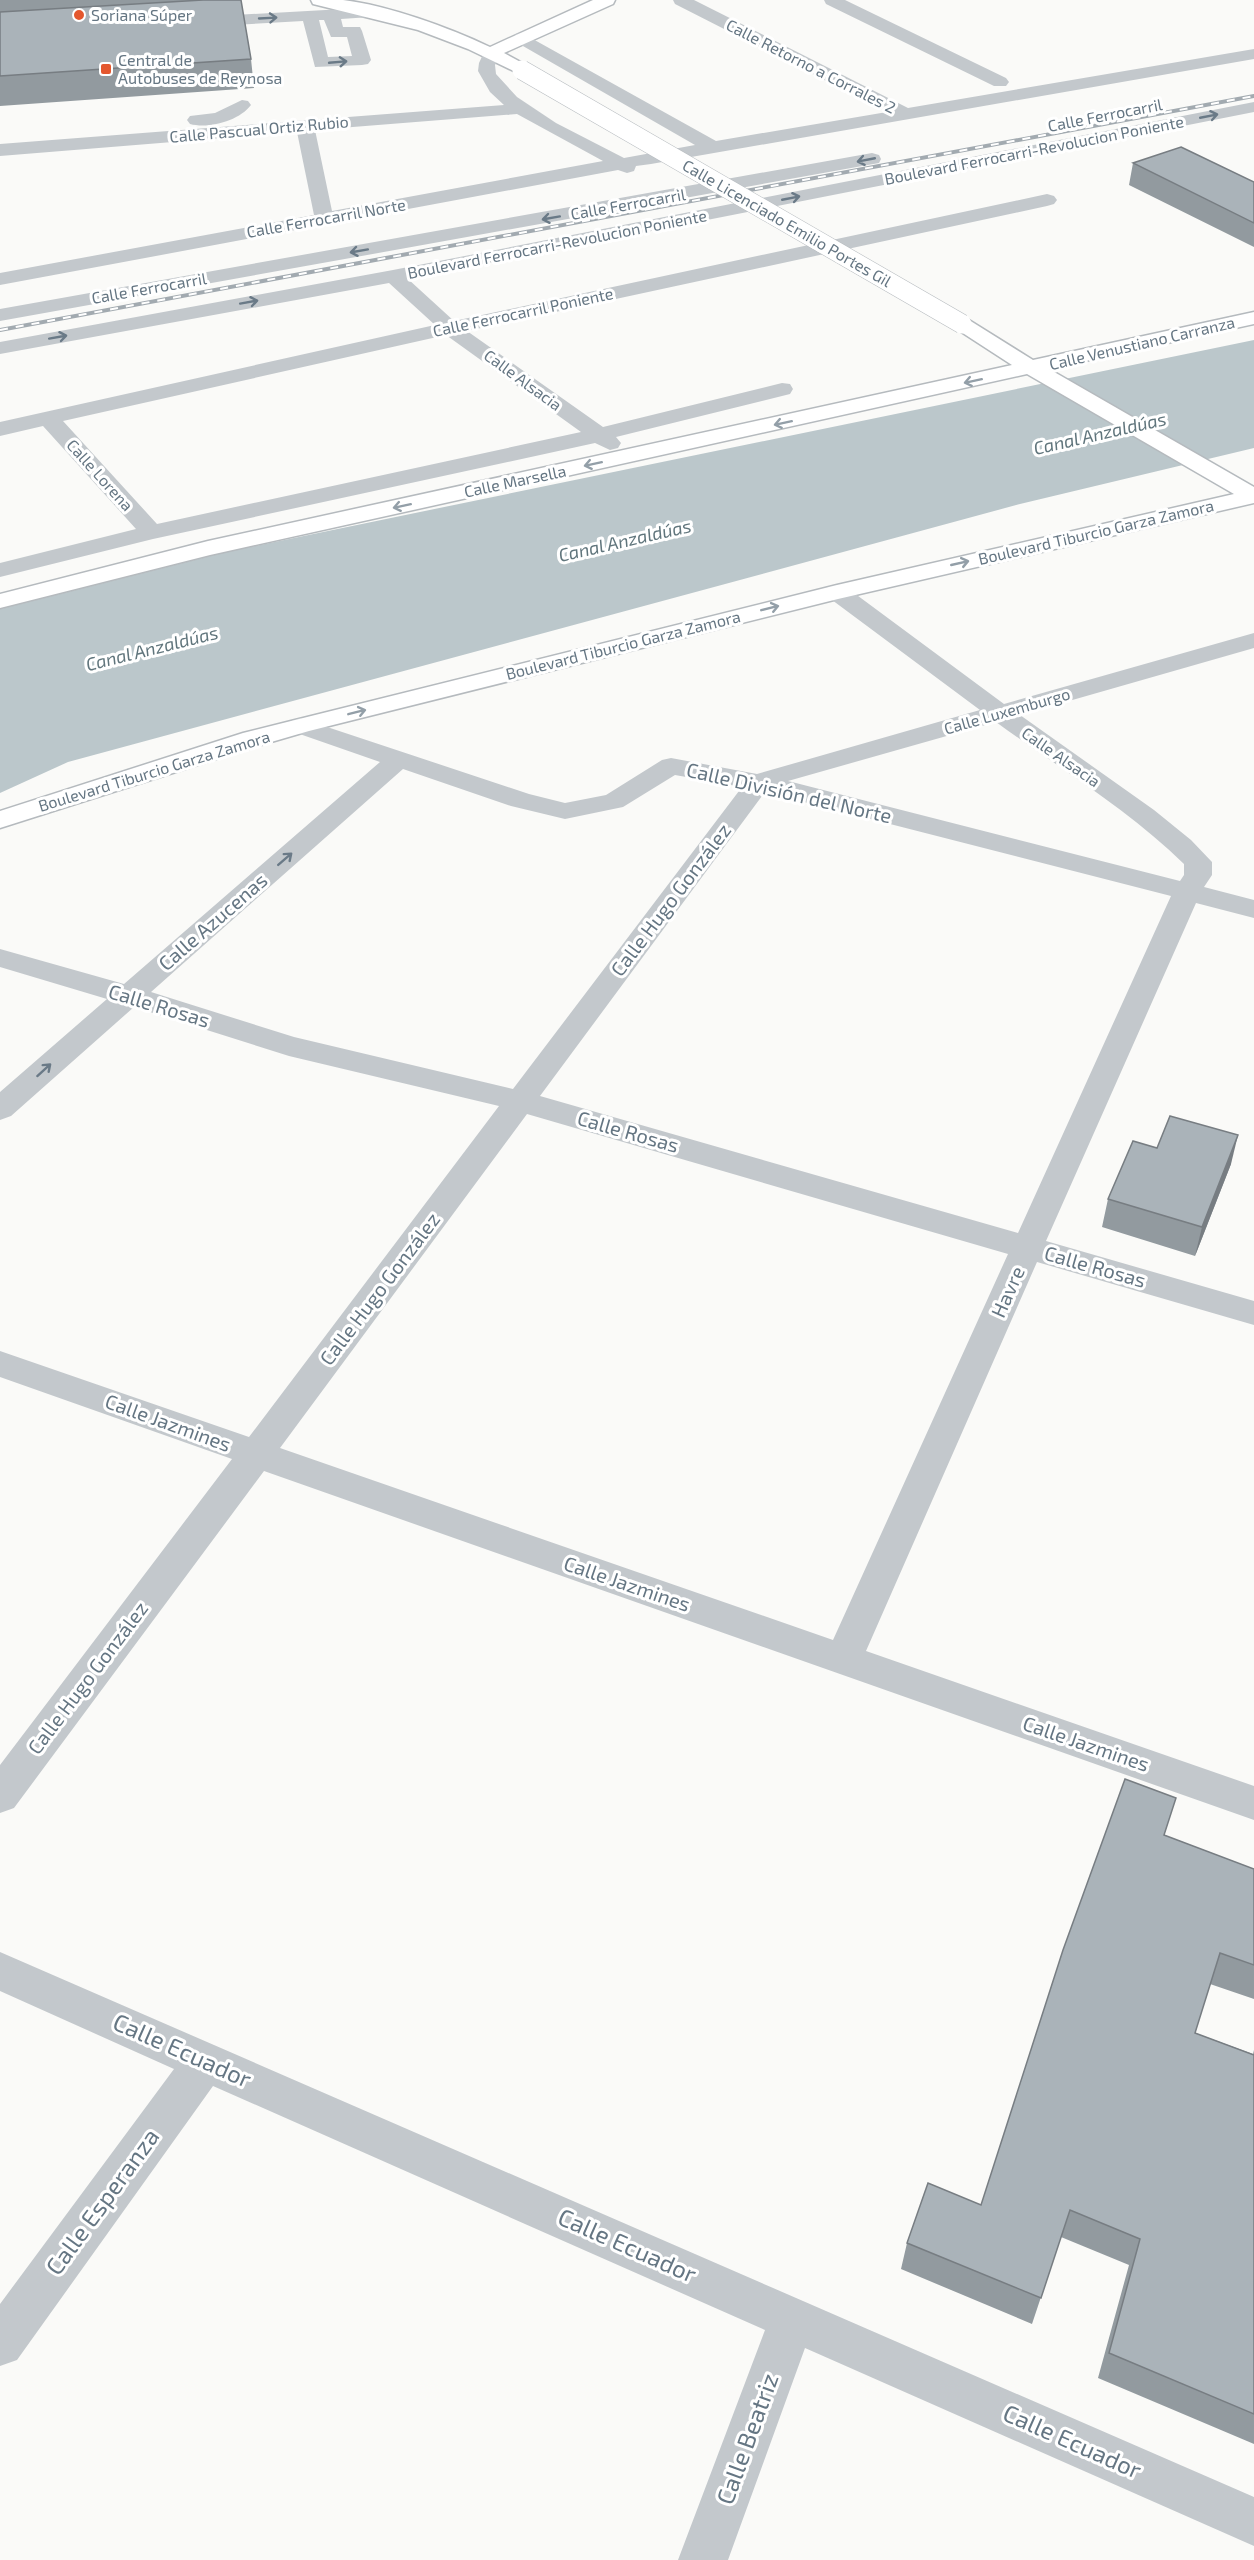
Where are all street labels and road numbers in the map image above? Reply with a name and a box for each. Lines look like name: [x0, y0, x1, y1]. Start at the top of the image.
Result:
street label: Calle Retorno a Corrales 2: [723, 14, 899, 117]
street label: Calle Ferrocarril: [1046, 94, 1164, 135]
street label: Calle Pascual Ortiz Rubio: [169, 111, 349, 146]
street label: Boulevard Ferrocarri-Revolucion Poniente: [883, 111, 1185, 188]
street label: Calle Licenciado Emilio Portes Gil: [679, 155, 895, 290]
street label: Calle Ferrocarril: [569, 184, 687, 223]
street label: Calle Ferrocarril Norte: [245, 194, 407, 241]
street label: Boulevard Ferrocarri-Revolucion Poniente: [406, 205, 708, 282]
street label: Calle Ferrocarril: [90, 268, 208, 307]
street label: Calle Ferrocarril Poniente: [431, 283, 615, 340]
street label: Calle Venustiano Carranza: [1047, 312, 1237, 373]
street label: Calle Alsacia: [481, 345, 566, 414]
street label: Calle Lorena: [63, 435, 137, 514]
street label: Calle Marsella: [462, 460, 568, 501]
street label: Boulevard Tiburcio Garza Zamora: [976, 495, 1216, 568]
street label: Boulevard Tiburcio Garza Zamora: [504, 606, 742, 683]
street label: Calle Luxemburgo: [942, 683, 1072, 738]
street label: Calle Alsacia: [1018, 723, 1104, 791]
street label: Boulevard Tiburcio Garza Zamora: [36, 726, 272, 815]
street label: Calle División del Norte: [684, 757, 894, 827]
street label: Calle Hugo González: [605, 818, 735, 980]
street label: Calle Azucenas: [153, 868, 272, 975]
street label: Calle Rosas: [106, 978, 213, 1032]
street label: Calle Rosas: [575, 1105, 682, 1157]
street label: Calle Hugo González: [314, 1207, 444, 1369]
street label: Calle Rosas: [1042, 1240, 1149, 1292]
street label: Havre: [985, 1262, 1029, 1321]
street label: Calle Jazmines: [102, 1388, 234, 1456]
street label: Calle Jazmines: [561, 1550, 694, 1616]
street label: Calle Hugo González: [22, 1596, 152, 1758]
street label: Calle Jazmines: [1020, 1710, 1153, 1776]
street label: Calle Ecuador: [109, 2006, 257, 2093]
street label: Calle Esperanza: [39, 2122, 165, 2280]
street label: Calle Ecuador: [554, 2201, 702, 2288]
street label: Calle Beatriz: [709, 2369, 784, 2508]
street label: Calle Ecuador: [999, 2397, 1147, 2484]

